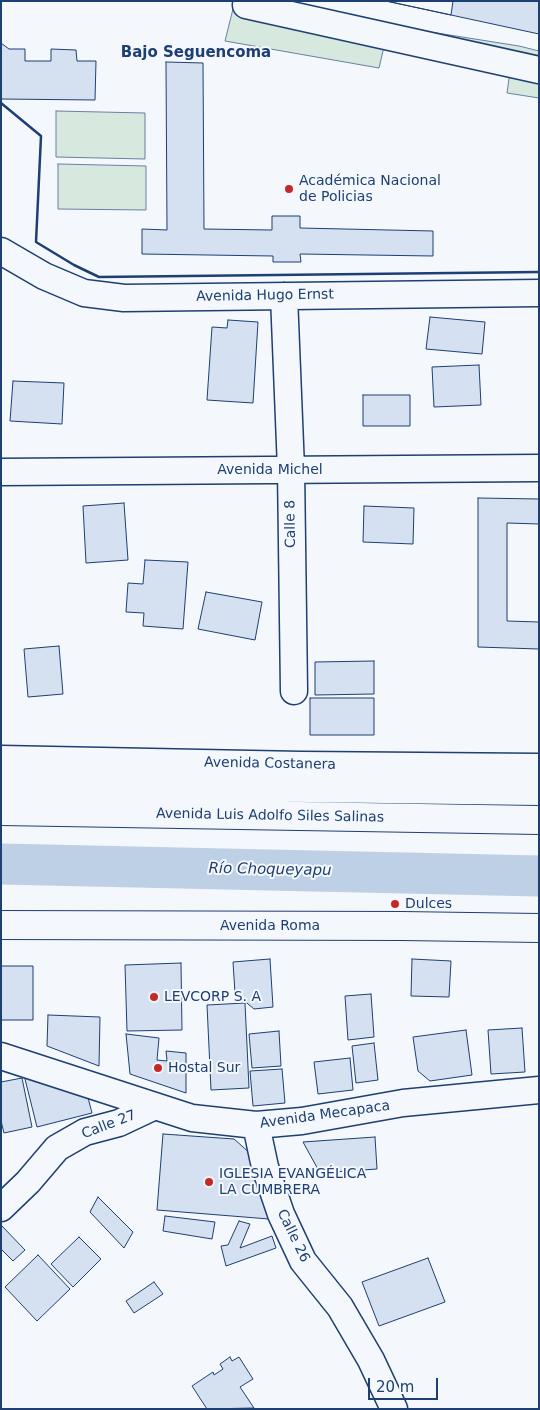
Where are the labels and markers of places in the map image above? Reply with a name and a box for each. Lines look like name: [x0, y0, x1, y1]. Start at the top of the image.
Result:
place label: Académica Nacional de Policias: [299, 173, 441, 206]
marker: Académica Nacional de Policias: [283, 183, 295, 195]
place label: Dulces: [405, 896, 452, 912]
marker: Dulces: [389, 898, 401, 910]
place label: LEVCORP S. A: [164, 989, 261, 1005]
marker: LEVCORP S. A: [148, 991, 160, 1003]
place label: Hostal Sur: [168, 1060, 240, 1076]
marker: Hostal Sur: [152, 1062, 164, 1074]
place label: IGLESIA EVANGÉLICA LA CUMBRERA: [219, 1166, 366, 1198]
marker: IGLESIA EVANGÉLICA LA CUMBRERA: [203, 1176, 215, 1188]

